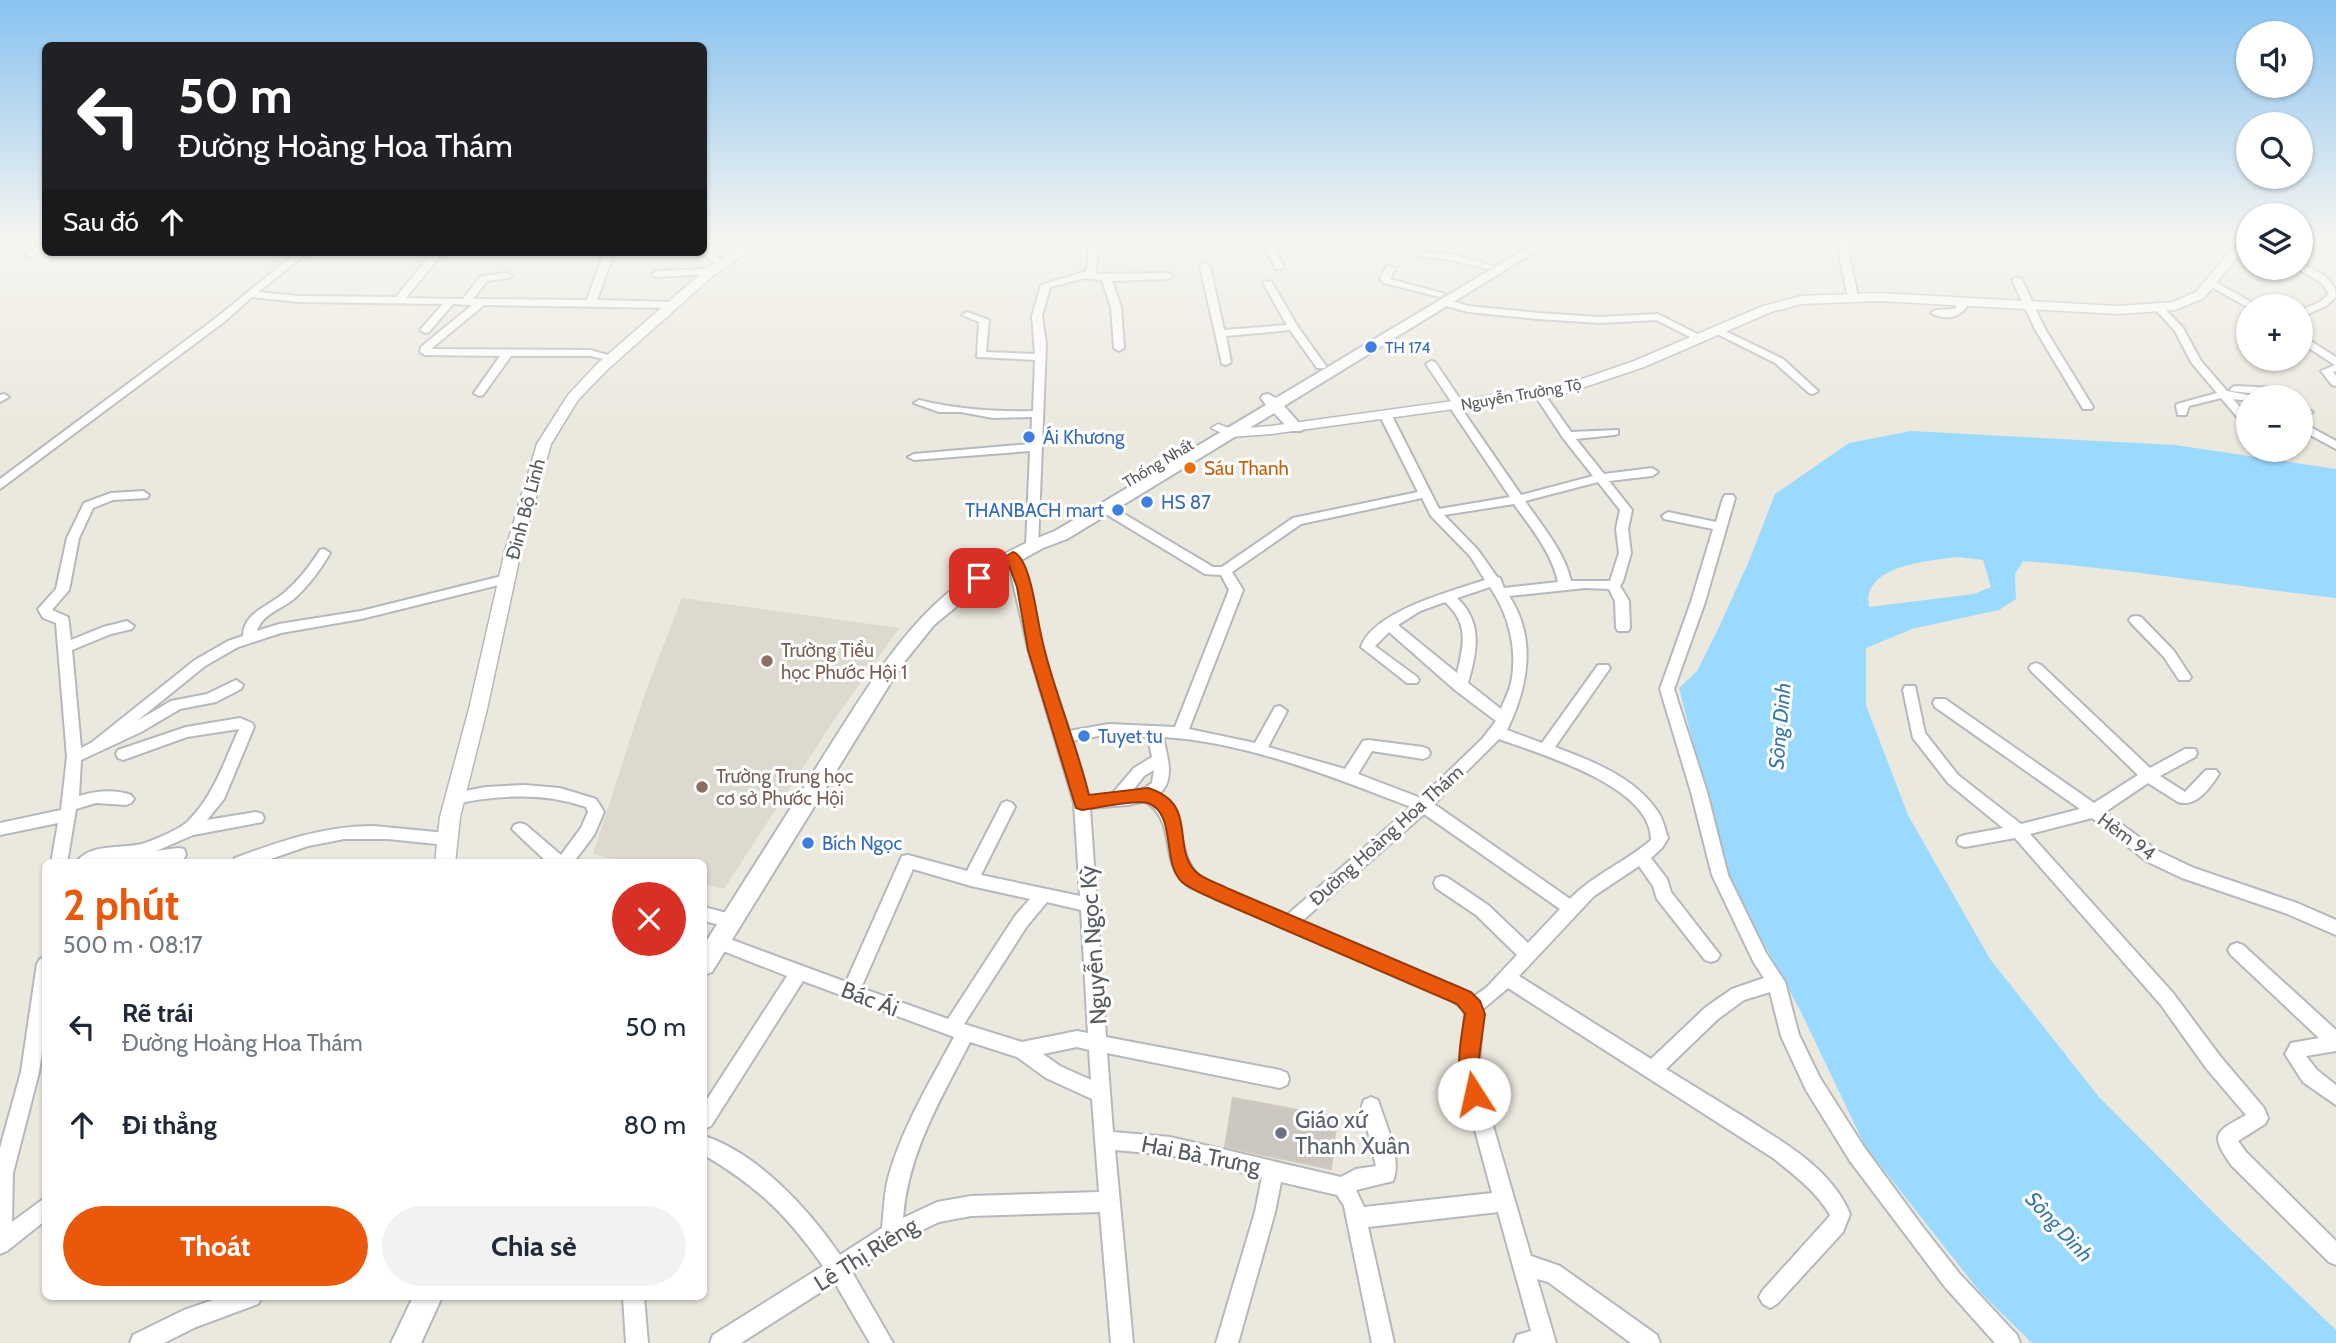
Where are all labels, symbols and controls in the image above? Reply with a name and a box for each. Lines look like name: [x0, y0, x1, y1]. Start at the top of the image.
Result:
map controls: [2236, 21, 2313, 462]
button: sound: [2236, 21, 2313, 98]
text: 50 m: [178, 66, 293, 125]
icon: left: [63, 70, 154, 161]
button: search: [2236, 112, 2313, 189]
text: Đường Hoàng Hoa Thám: [178, 126, 513, 165]
icon: ahead: [153, 203, 191, 241]
button: layers: [2236, 203, 2313, 280]
text: Sau đó: [63, 206, 139, 238]
button: +: [2236, 294, 2313, 371]
place label: TH 174: [1385, 338, 1430, 357]
marker: TH 174: [1363, 339, 1379, 355]
street label: Nguyễn Trường Tộ: [1459, 375, 1583, 414]
button: −: [2236, 385, 2313, 462]
place label: Ái Khương: [1043, 425, 1125, 449]
marker: Ái Khương: [1021, 429, 1037, 445]
street label: Thống Nhất: [1119, 435, 1198, 492]
street label: Đinh Bộ Lĩnh: [501, 456, 550, 562]
place label: Sáu Thanh: [1204, 457, 1289, 480]
marker: Sáu Thanh: [1182, 460, 1198, 476]
place label: HS 87: [1161, 491, 1211, 514]
marker: HS 87: [1139, 494, 1155, 510]
place label: THANBACH mart: [965, 499, 1105, 522]
marker: THANBACH mart: [1110, 502, 1126, 518]
pin: [949, 548, 1009, 608]
icon: arrive: [960, 559, 998, 597]
place label: Trường Tiểu học Phước Hội 1: [781, 639, 907, 684]
marker: Trường Tiểu học Phước Hội 1: [759, 653, 775, 669]
water label: Sông Dinh: [1763, 682, 1796, 770]
place label: Tuyet tu: [1098, 725, 1163, 748]
marker: Tuyet tu: [1076, 728, 1092, 744]
street label: Đường Hoàng Hoa Thám: [1305, 760, 1468, 910]
place label: Trường Trung học cơ sở Phước Hội: [716, 765, 854, 810]
marker: Trường Trung học cơ sở Phước Hội: [694, 779, 710, 795]
street label: Hẻm 94: [2093, 808, 2160, 865]
place label: Bích Ngọc: [822, 832, 902, 855]
marker: Bích Ngọc: [800, 835, 816, 851]
street label: Nguyễn Ngọc Kỳ: [1073, 864, 1113, 1026]
text: 2 phút: [63, 879, 179, 931]
button: close: [612, 882, 686, 956]
text: 500 m · 08:17: [63, 931, 203, 959]
street label: Bác Ái: [837, 974, 903, 1023]
text: Rẽ trái: [122, 997, 194, 1029]
icon: left: [63, 1008, 101, 1046]
text: 50 m: [625, 1011, 686, 1043]
text: Đường Hoàng Hoa Thám: [122, 1029, 363, 1057]
position arrow: [1437, 1057, 1511, 1131]
icon: ahead: [63, 1106, 101, 1144]
place label: Giáo xứ Thanh Xuân: [1295, 1106, 1410, 1160]
text: Đi thẳng: [122, 1109, 217, 1141]
text: 80 m: [623, 1109, 686, 1141]
marker: Giáo xứ Thanh Xuân: [1273, 1125, 1289, 1141]
street label: Hai Bà Trưng: [1139, 1130, 1264, 1180]
water label: Sông Dinh: [2021, 1186, 2098, 1267]
button: Thoát: [63, 1206, 368, 1286]
button: Chia sẻ: [382, 1206, 686, 1286]
street label: Lê Thị Riêng: [809, 1211, 924, 1297]

